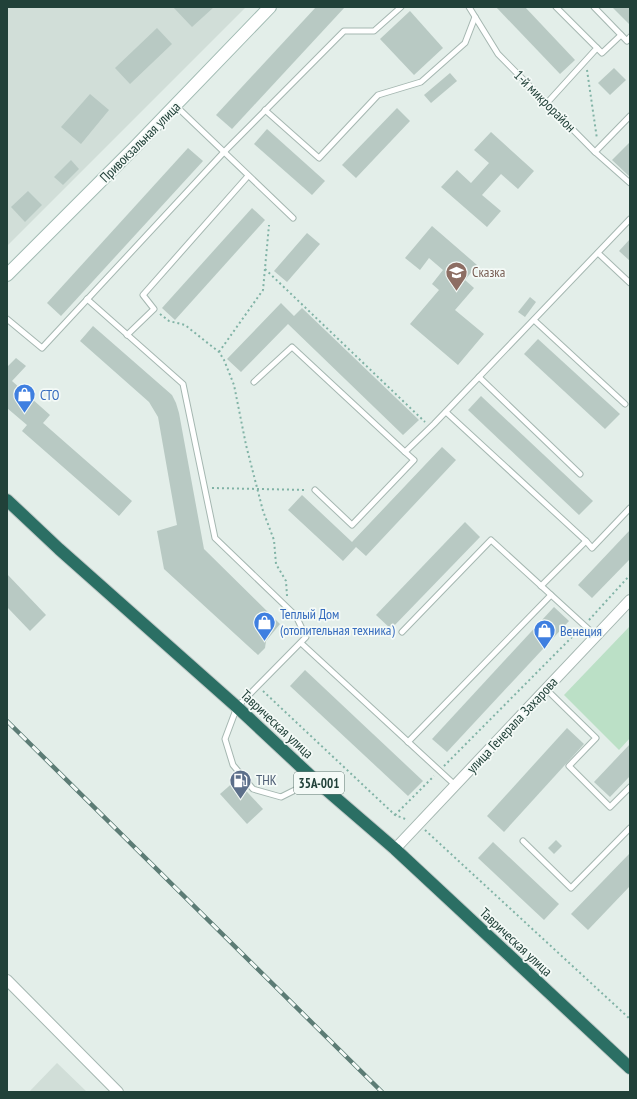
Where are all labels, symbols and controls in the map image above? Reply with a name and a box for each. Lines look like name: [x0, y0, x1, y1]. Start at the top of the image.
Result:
street label: 1-й микрорайон: [510, 66, 580, 136]
street label: Привокзальная улица: [96, 98, 184, 186]
school or university icon: Сказка: [443, 259, 469, 292]
place label: Сказка: [472, 263, 505, 281]
shop icon: СТО: [11, 382, 37, 415]
place label: СТО: [40, 386, 60, 404]
place label: Теплый Дом (отопительная техника): [280, 605, 395, 639]
shop icon: Теплый Дом (отопительная техника): [251, 609, 277, 642]
shop icon: Венеция: [531, 618, 557, 651]
place label: Венеция: [560, 622, 602, 640]
street label: улица Генерала Захарова: [463, 673, 561, 777]
street label: Таврическая улица: [237, 686, 317, 762]
fuel station icon: ТНК: [227, 767, 253, 800]
place label: ТНК: [256, 771, 277, 789]
road number: 35А-001: [294, 772, 344, 794]
street label: Таврическая улица: [476, 904, 556, 980]

